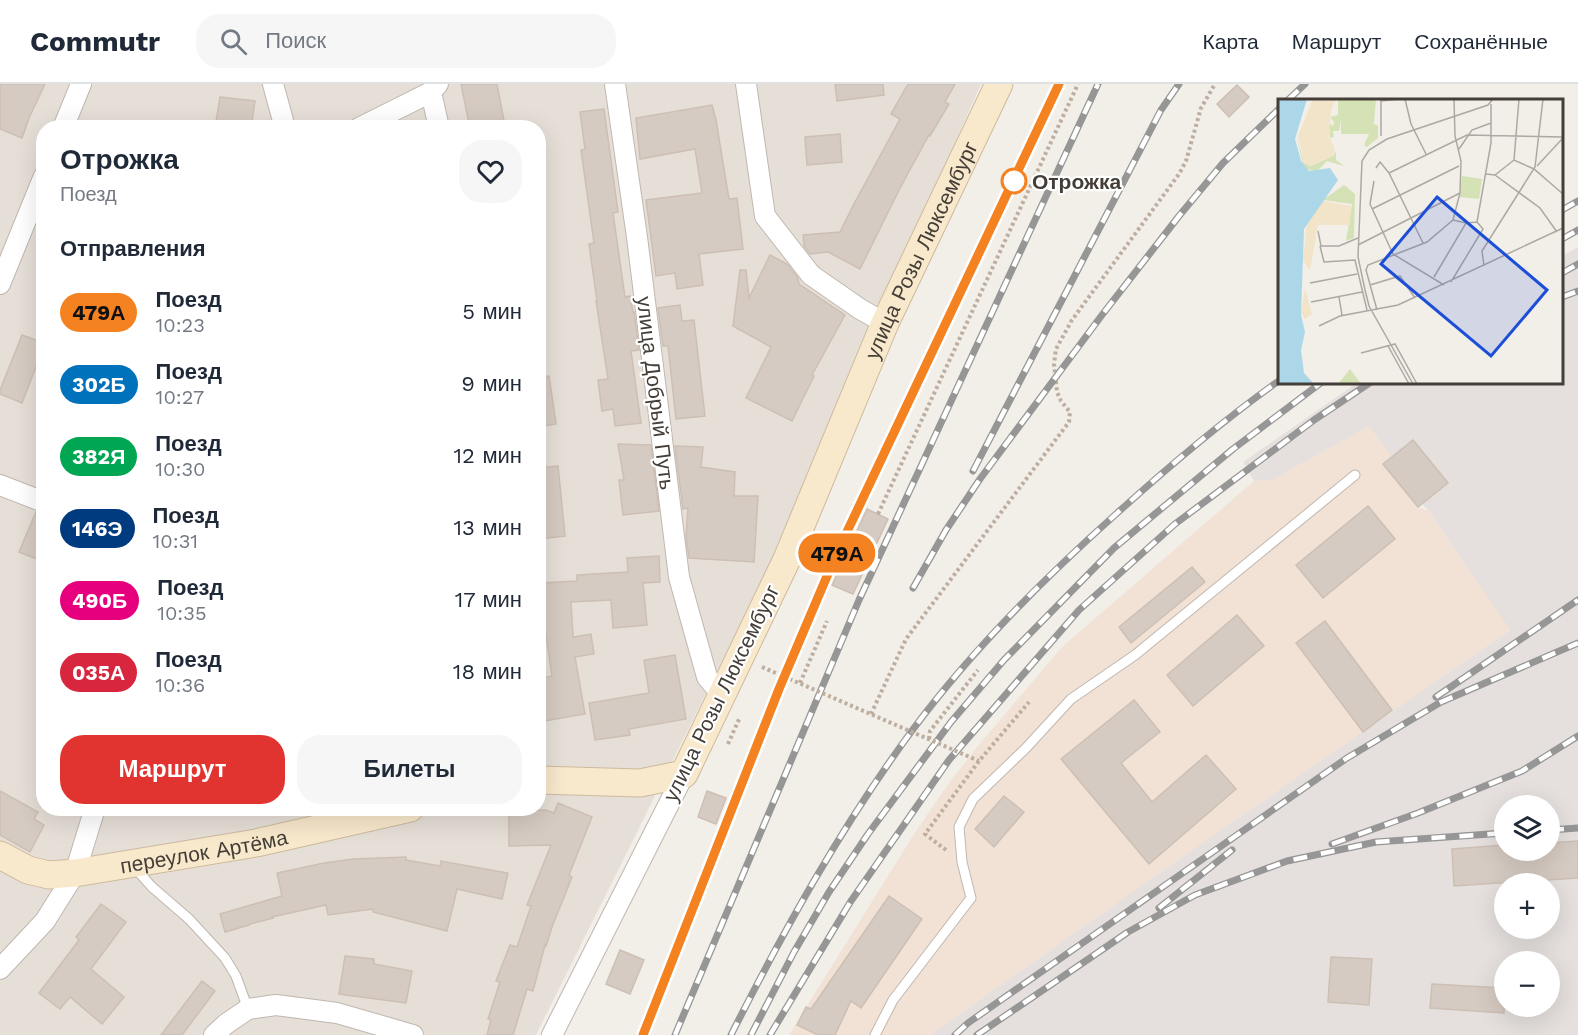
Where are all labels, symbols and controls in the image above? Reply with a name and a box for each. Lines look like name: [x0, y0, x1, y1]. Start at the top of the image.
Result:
search box: [196, 14, 616, 68]
text: Commutr: [30, 25, 160, 58]
icon: search: [217, 25, 250, 58]
text: Поиск: [265, 28, 326, 53]
text: Карта: [1203, 29, 1259, 54]
text: Маршрут: [1292, 29, 1381, 54]
text: Сохранённые: [1414, 29, 1548, 54]
inset map: [1278, 99, 1563, 384]
street label: улица Розы Люксембург: [859, 137, 983, 363]
button: heart: [459, 140, 522, 203]
text: Отрожка: [60, 143, 179, 176]
marker: Отрожка: [1001, 168, 1027, 194]
place label: Отрожка: [1032, 169, 1121, 194]
text: Поезд: [60, 182, 117, 206]
text: Отправления: [60, 236, 206, 261]
text: Поезд: [155, 287, 222, 312]
street label: улица Добрый Путь: [632, 295, 680, 491]
text: 5 мин: [462, 299, 522, 324]
text: 479А: [72, 300, 125, 325]
text: 10:23: [155, 313, 205, 337]
text: Поезд: [156, 359, 222, 384]
text: 9 мин: [461, 371, 522, 396]
text: 302Б: [72, 372, 126, 397]
text: 10:27: [156, 385, 204, 409]
text: Поезд: [155, 431, 222, 456]
text: 12 мин: [454, 443, 522, 468]
text: 382Я: [72, 444, 125, 469]
text: 10:30: [155, 457, 206, 481]
text: Поезд: [153, 503, 219, 528]
text: 13 мин: [454, 515, 522, 540]
text: 146Э: [72, 516, 123, 541]
text: 10:31: [153, 529, 198, 553]
line badge: 479А: [795, 534, 879, 572]
text: 479А: [810, 541, 864, 566]
text: Поезд: [157, 575, 224, 600]
street label: улица Розы Люксембург: [658, 580, 785, 805]
text: 17 мин: [455, 587, 522, 612]
text: 490Б: [72, 588, 127, 613]
text: 10:35: [157, 601, 207, 625]
text: Поезд: [155, 647, 222, 672]
text: 18 мин: [453, 659, 522, 684]
text: 035А: [72, 660, 125, 685]
text: 10:36: [155, 673, 205, 697]
button: Маршрут: [60, 735, 285, 804]
button: Билеты: [297, 735, 522, 804]
map controls: [1494, 795, 1560, 1017]
button: layers: [1494, 795, 1560, 861]
street label: переулок Артёма: [118, 824, 290, 878]
button: +: [1494, 873, 1560, 939]
button: −: [1494, 951, 1560, 1017]

